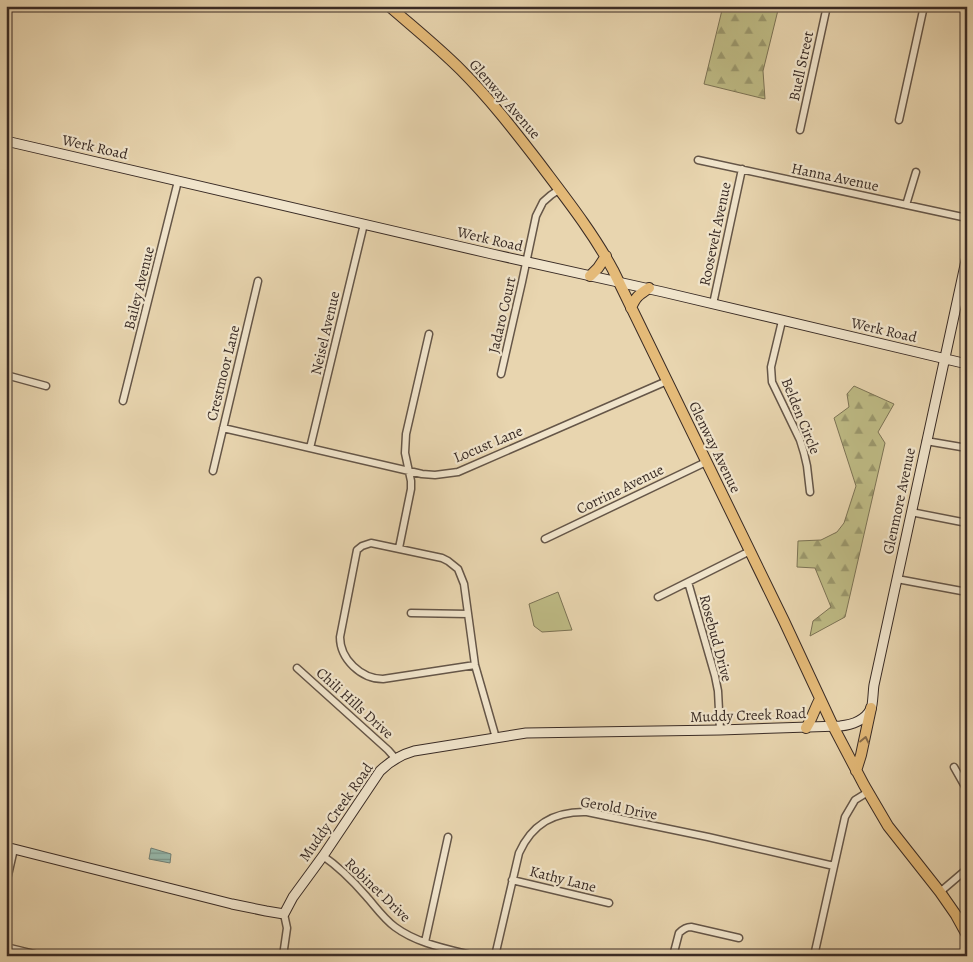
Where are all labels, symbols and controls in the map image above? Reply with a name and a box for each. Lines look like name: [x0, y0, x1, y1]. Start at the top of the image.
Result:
street label: Buell Street: [784, 29, 818, 103]
street label: Glenway Avenue: [465, 55, 545, 143]
street label: Werk Road: [59, 129, 131, 164]
street label: Hanna Avenue: [789, 158, 881, 196]
street label: Roosevelt Avenue: [694, 180, 736, 288]
street label: Werk Road: [454, 221, 526, 256]
street label: Bailey Avenue: [119, 244, 159, 332]
street label: Jadaro Court: [483, 275, 521, 355]
street label: Neisel Avenue: [306, 289, 344, 377]
street label: Werk Road: [848, 312, 920, 347]
street label: Crestmoor Lane: [201, 323, 245, 423]
street label: Belden Circle: [777, 375, 826, 457]
street label: Glenway Avenue: [684, 398, 746, 496]
street label: Locust Lane: [450, 420, 526, 467]
street label: Glenmore Avenue: [878, 446, 920, 556]
street label: Corrine Avenue: [573, 459, 667, 519]
street label: Rosebud Drive: [695, 592, 737, 684]
street label: Chili Hills Drive: [312, 663, 398, 743]
street label: Muddy Creek Road: [690, 703, 807, 727]
one-way arrow: [859, 735, 870, 744]
street label: Muddy Creek Road: [295, 758, 378, 865]
street label: Gerold Drive: [579, 791, 659, 825]
street label: Robinet Drive: [341, 853, 416, 927]
street label: Kathy Lane: [528, 861, 599, 897]

